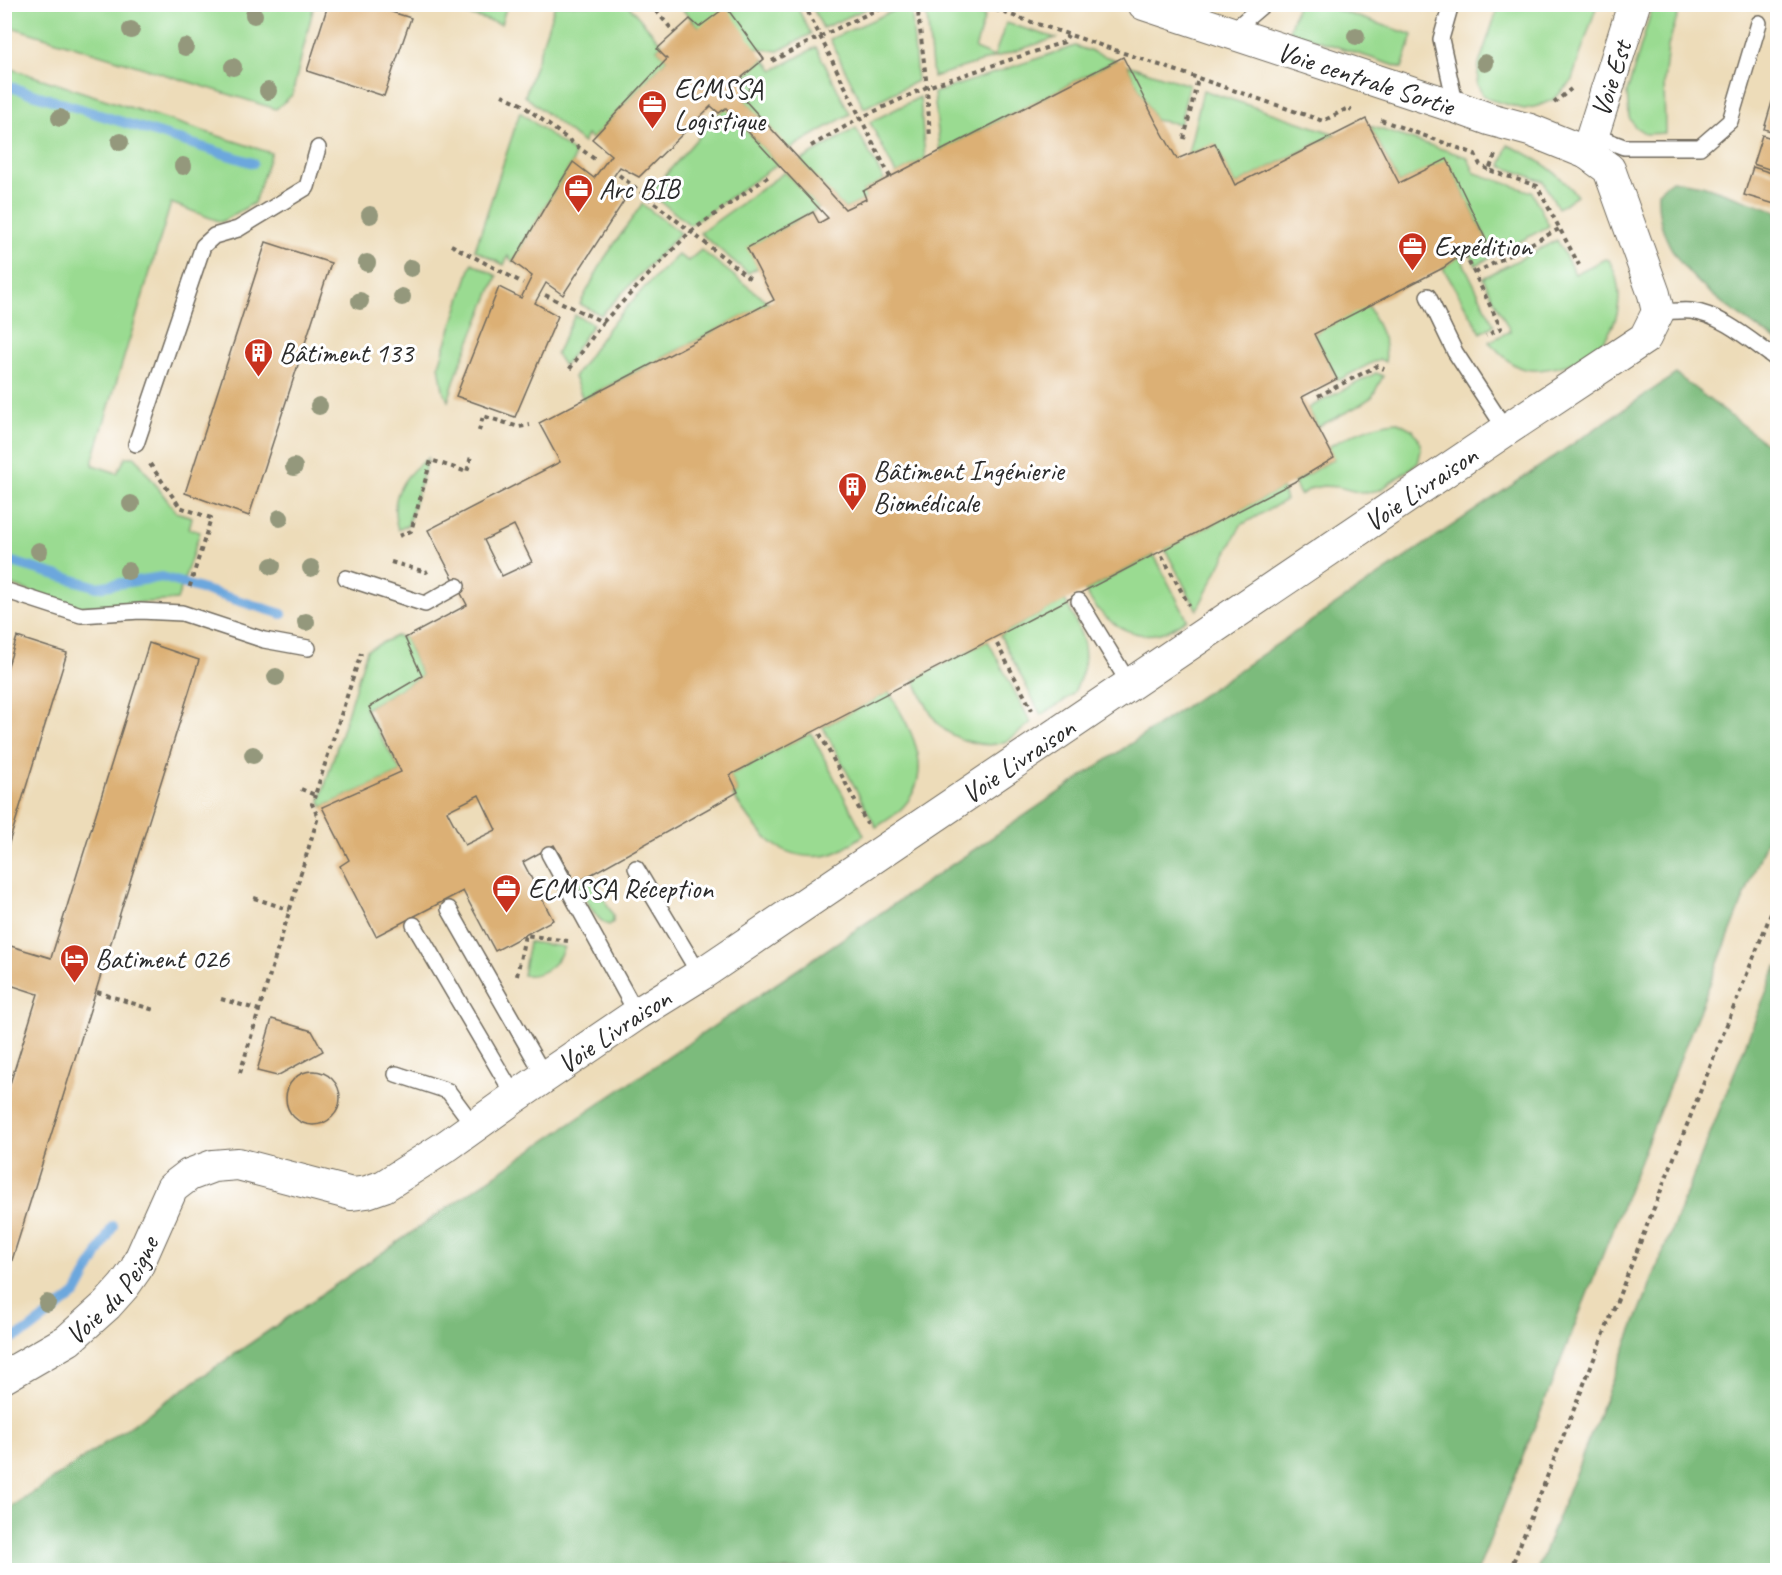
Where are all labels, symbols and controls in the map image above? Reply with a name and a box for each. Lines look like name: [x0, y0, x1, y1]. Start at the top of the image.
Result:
street label: Voie centrale Sortie: [1273, 33, 1460, 124]
street label: Voie Est: [1583, 34, 1640, 121]
place label: ECMSSA Logistique: [674, 71, 767, 138]
office icon: ECMSSA Logistique: [637, 88, 669, 130]
place label: Arc BIB: [599, 171, 682, 206]
office icon: Arc BIB: [562, 172, 594, 214]
place label: Expédition: [1434, 229, 1533, 264]
office icon: Expédition: [1397, 230, 1429, 272]
place label: Bâtiment 133: [279, 335, 416, 370]
building icon: Bâtiment 133: [242, 336, 274, 378]
street label: Voie Livraison: [1357, 437, 1485, 539]
place label: Bâtiment Ingénierie Biomédicale: [873, 453, 1065, 520]
building icon: Bâtiment Ingénierie Biomédicale: [836, 470, 868, 512]
street label: Voie Livraison: [955, 709, 1082, 811]
place label: ECMSSA Réception: [528, 871, 714, 906]
office icon: ECMSSA Réception: [491, 872, 523, 914]
place label: Batiment 026: [95, 941, 230, 976]
hotel icon: Batiment 026: [58, 942, 90, 984]
street label: Voie Livraison: [550, 980, 678, 1081]
street label: Voie du Peigne: [58, 1229, 167, 1352]

